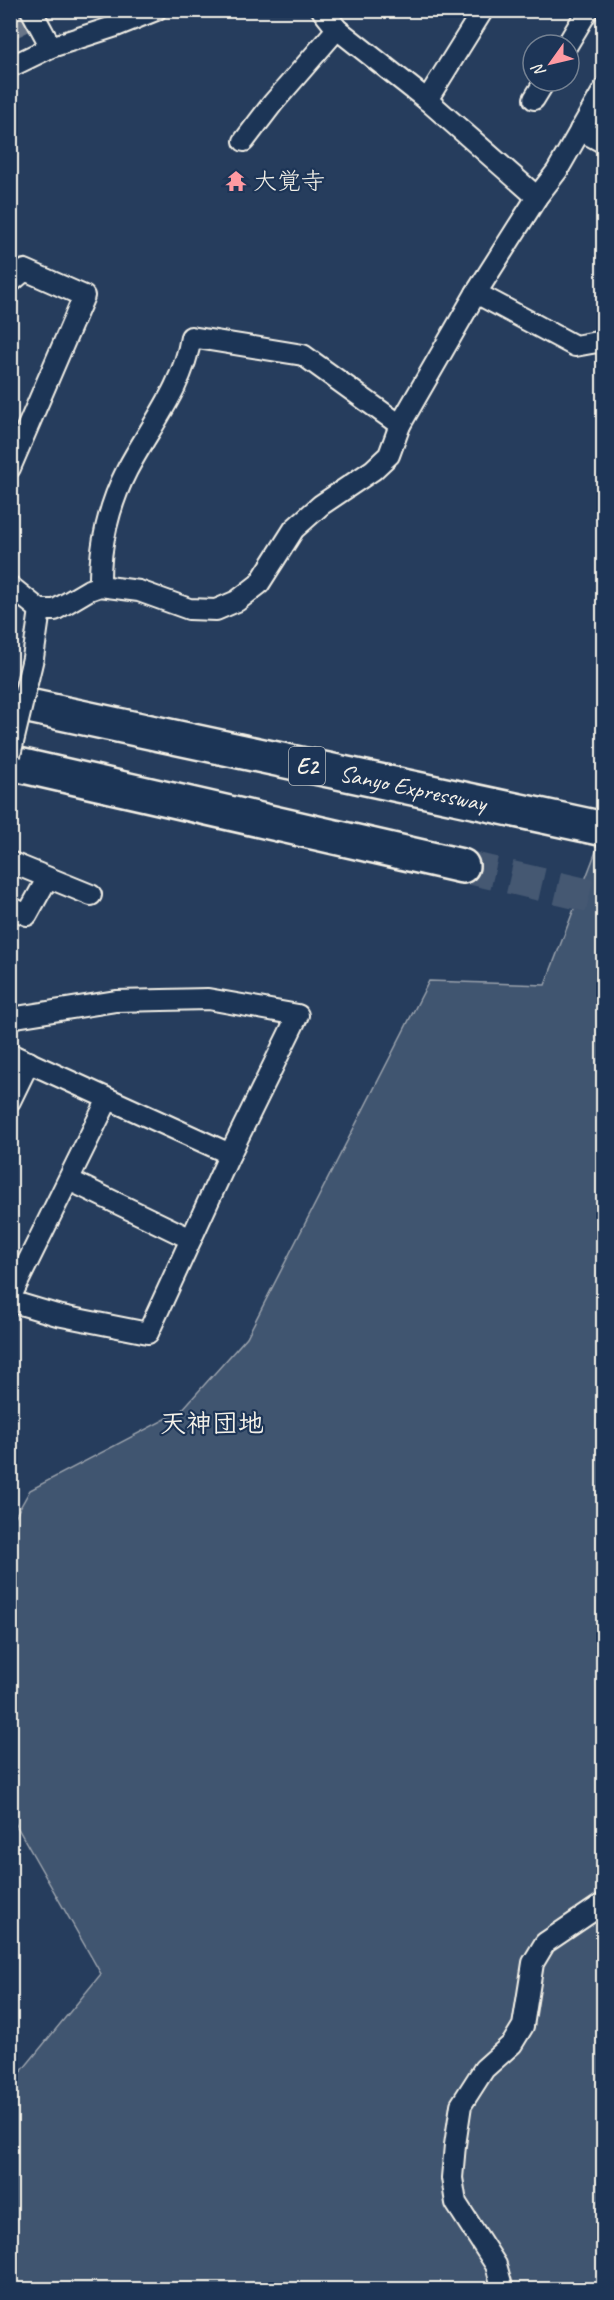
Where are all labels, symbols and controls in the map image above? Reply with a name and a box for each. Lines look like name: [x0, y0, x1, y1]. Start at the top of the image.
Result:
north arrow: [521, 33, 581, 93]
text: N: [527, 59, 550, 81]
place label: 大覚寺: [253, 166, 325, 196]
temple icon: 大覚寺: [224, 169, 248, 193]
road number: E2: [289, 747, 325, 785]
street label: Sanyo Expressway: [337, 758, 491, 819]
district label: 天神団地: [160, 1407, 264, 1440]

